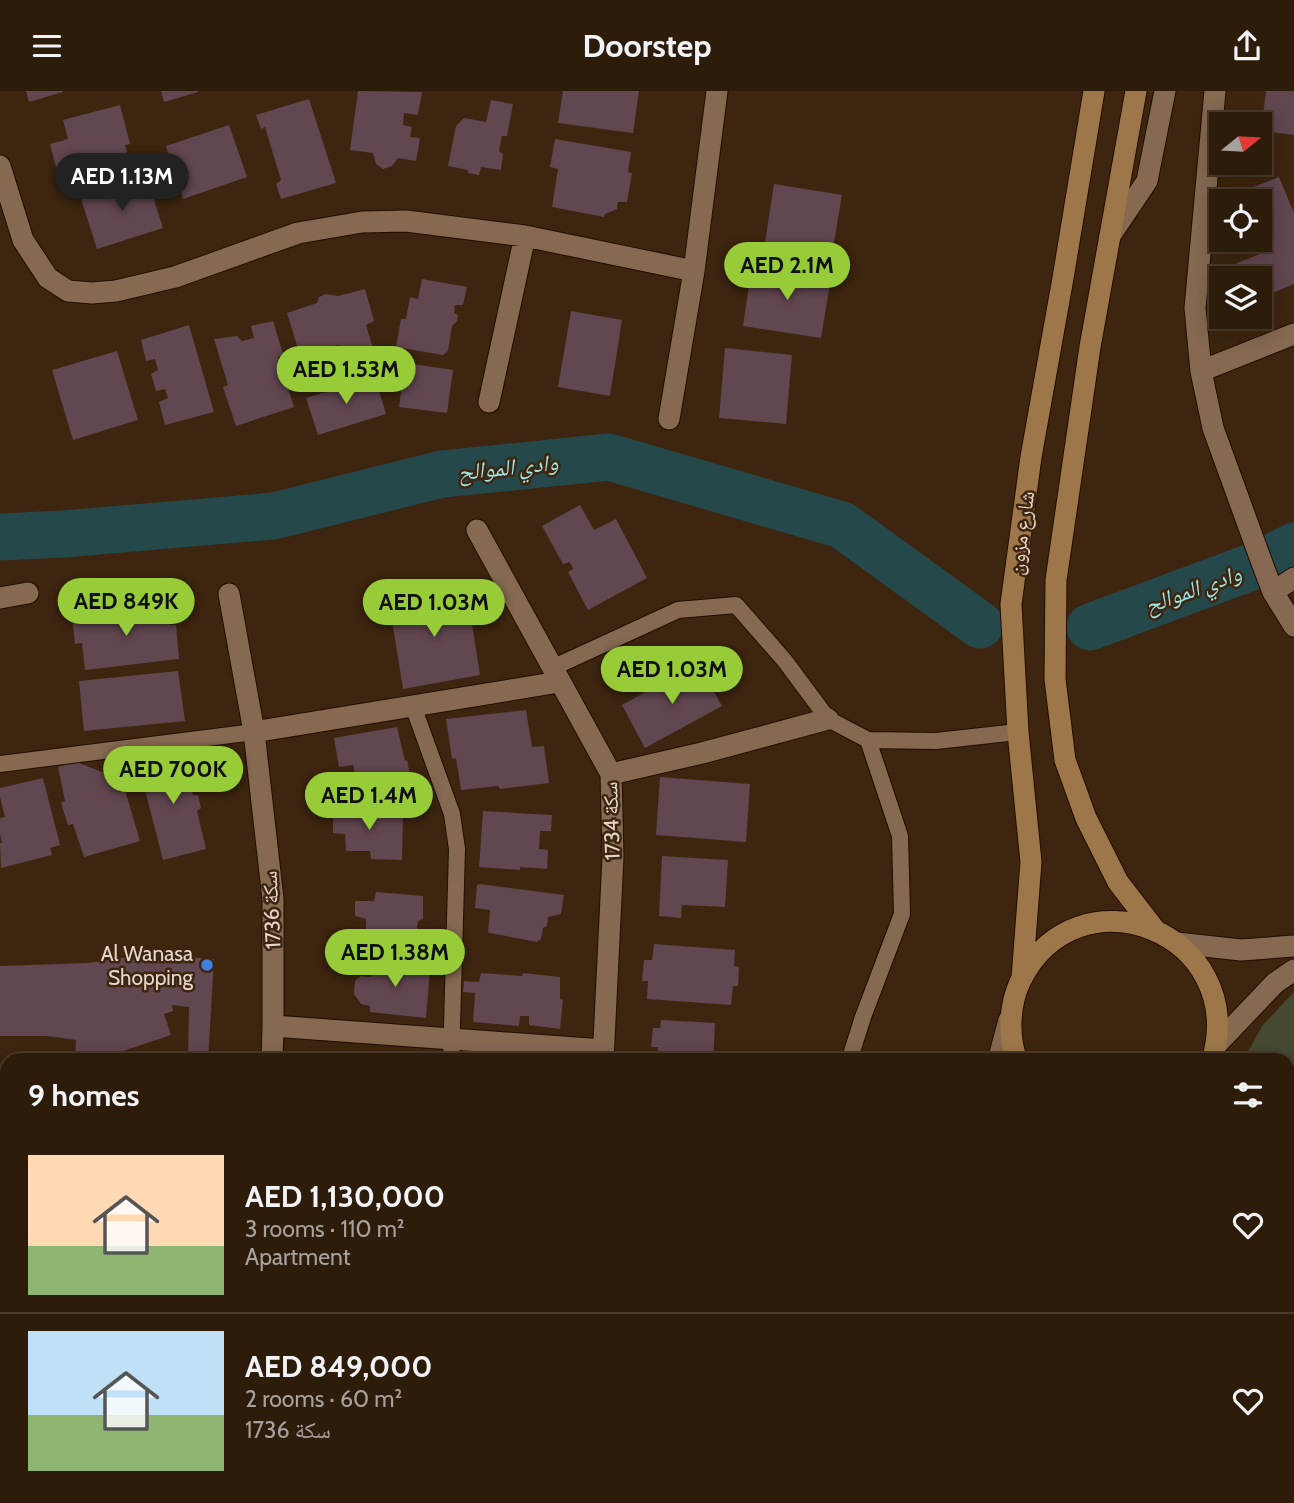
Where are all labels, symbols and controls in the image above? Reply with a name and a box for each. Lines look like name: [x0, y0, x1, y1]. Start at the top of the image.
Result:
text: Doorstep: [582, 26, 712, 65]
icon: menu: [28, 27, 66, 65]
icon: share: [1228, 27, 1266, 65]
north arrow: [1209, 112, 1272, 175]
map controls: [1209, 112, 1272, 329]
pin: AED 1.13M: [42, 153, 202, 213]
text: AED 1.13M: [71, 162, 173, 190]
button: locate: [1209, 189, 1272, 252]
pin: AED 2.1M: [715, 243, 859, 302]
text: AED 2.1M: [740, 251, 834, 279]
button: layers: [1209, 266, 1272, 329]
pin: AED 1.53M: [266, 347, 426, 406]
text: AED 1.53M: [293, 355, 399, 383]
water label: وادي الموالح: [456, 448, 560, 491]
street label: شارع مزون: [1003, 489, 1040, 577]
water label: وادي الموالح: [1141, 559, 1247, 624]
pin: AED 849K: [54, 579, 198, 638]
pin: AED 1.03M: [354, 580, 514, 639]
text: AED 849K: [74, 587, 178, 615]
text: AED 1.03M: [379, 588, 489, 616]
pin: AED 1.03M: [592, 647, 752, 706]
text: AED 1.03M: [617, 655, 727, 683]
pin: AED 700K: [101, 747, 245, 806]
text: AED 700K: [119, 755, 227, 783]
pin: AED 1.4M: [297, 773, 441, 832]
text: AED 1.4M: [321, 781, 417, 809]
street label: سكة 1734: [597, 781, 625, 861]
street label: سكة 1736: [256, 870, 286, 950]
pin: AED 1.38M: [315, 929, 475, 989]
text: AED 1.38M: [341, 938, 449, 966]
place label: Al Wanasa Shopping: [101, 941, 194, 990]
marker: Al Wanasa Shopping: [199, 957, 215, 973]
icon: filters: [1229, 1076, 1267, 1114]
text: 9 homes: [28, 1077, 139, 1114]
text: AED 1,130,000: [245, 1178, 445, 1215]
icon: home: [84, 1183, 168, 1267]
icon: heart: [1229, 1206, 1267, 1244]
text: 3 rooms · 110 m²: [245, 1215, 404, 1243]
text: Apartment: [245, 1243, 350, 1271]
text: AED 849,000: [245, 1348, 432, 1385]
icon: home: [84, 1359, 168, 1443]
icon: heart: [1229, 1382, 1267, 1420]
text: 2 rooms · 60 m²: [245, 1385, 402, 1413]
text: سكة 1736: [245, 1416, 331, 1444]

